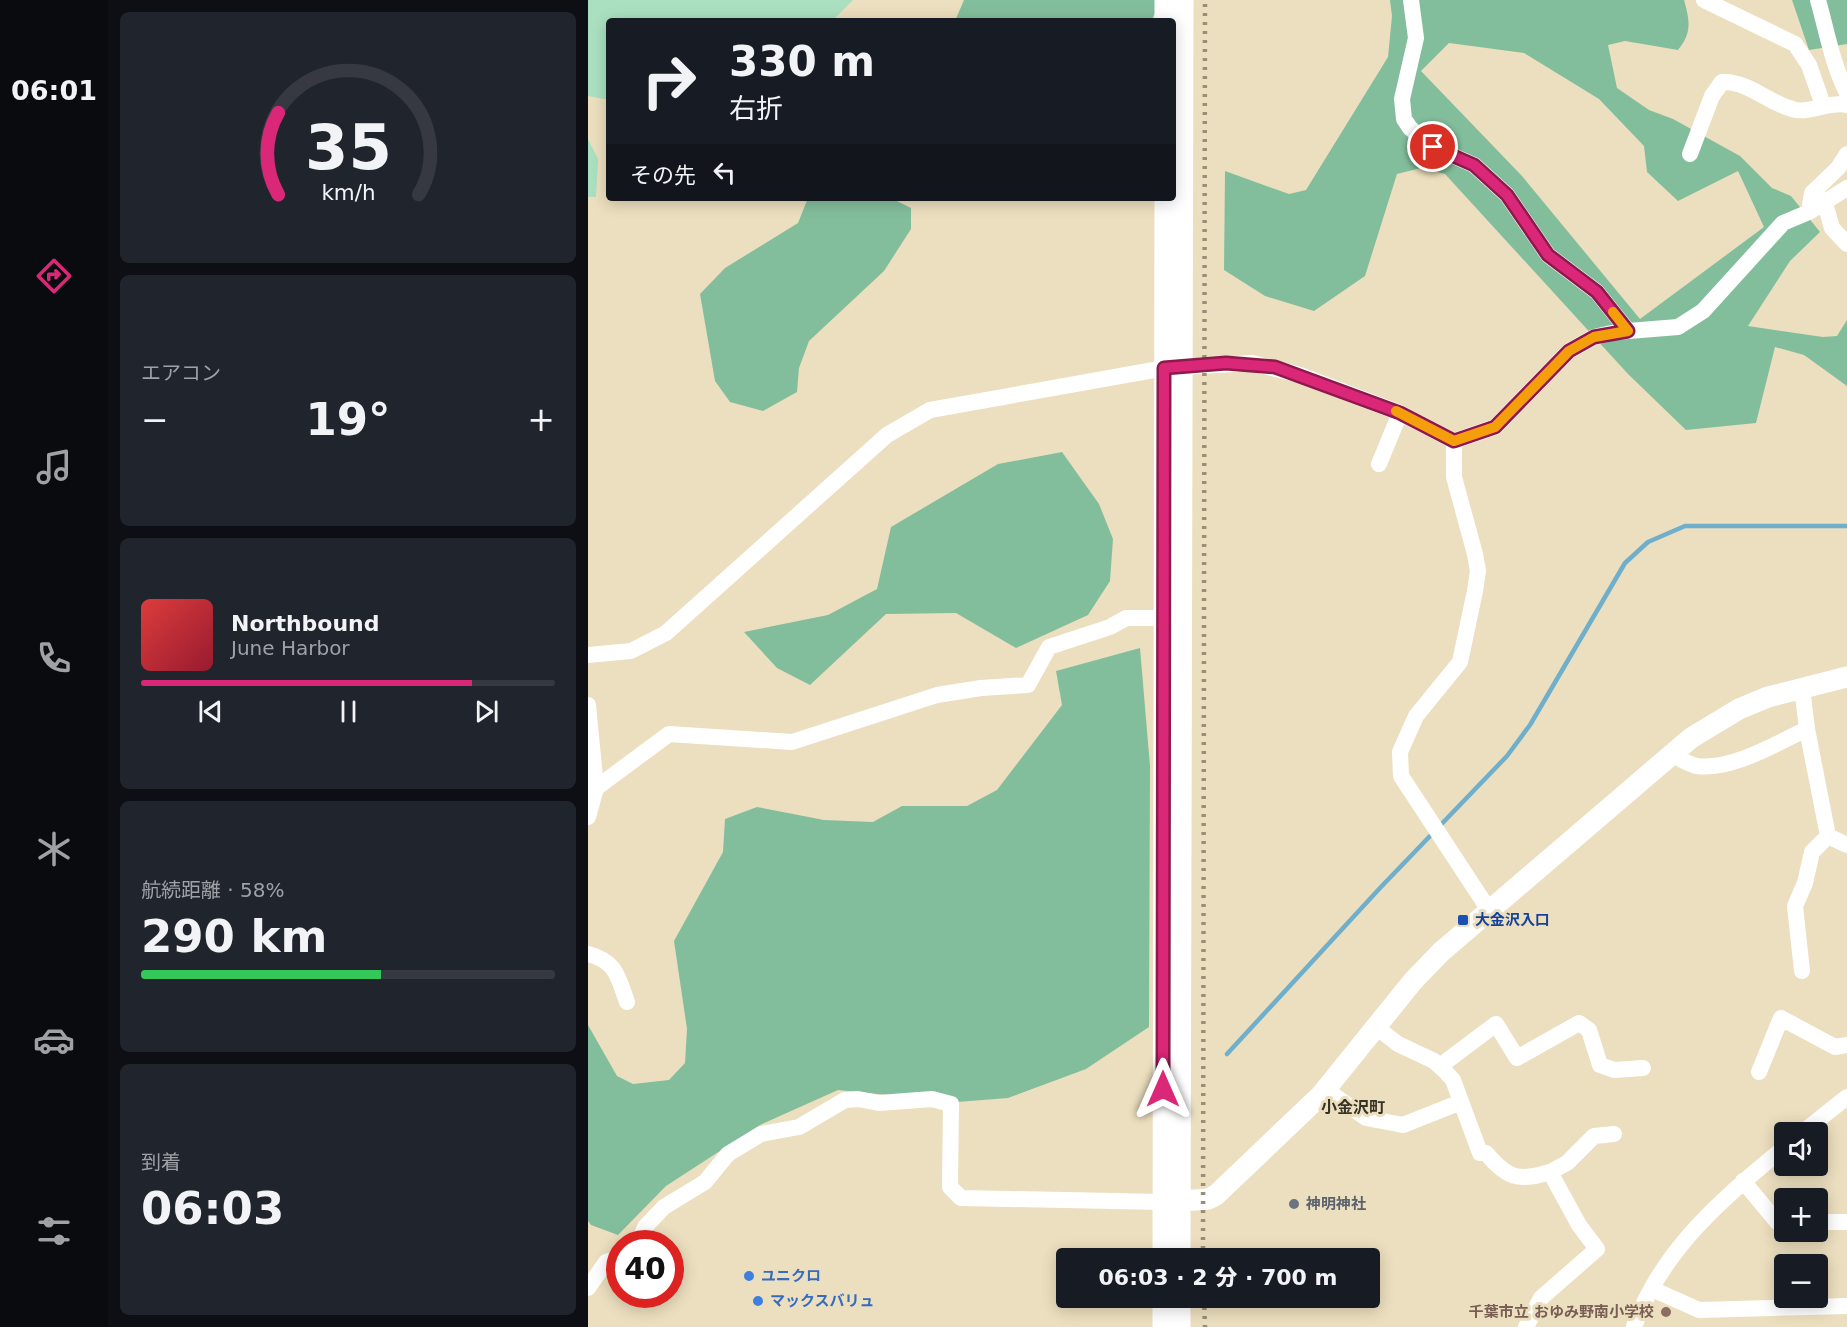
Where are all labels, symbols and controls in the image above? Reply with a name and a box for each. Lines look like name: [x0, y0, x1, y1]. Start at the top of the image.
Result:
text: 330 m: [729, 37, 875, 86]
icon: right: [630, 42, 708, 120]
text: 06:01: [11, 75, 97, 106]
text: 右折: [729, 93, 783, 124]
text: 35: [305, 111, 391, 184]
pin: [1407, 121, 1458, 172]
icon: arrive: [1416, 130, 1449, 163]
icon: left: [708, 156, 741, 189]
text: その先: [630, 163, 696, 188]
text: km/h: [321, 180, 375, 205]
icon: directions: [33, 255, 75, 297]
text: エアコン: [141, 361, 221, 385]
text: 19°: [305, 393, 391, 446]
text: −: [141, 400, 169, 439]
text: +: [527, 400, 555, 439]
icon: music: [33, 446, 75, 488]
text: Northbound: [231, 611, 380, 636]
text: June Harbor: [231, 636, 350, 660]
icon: phone: [33, 637, 75, 679]
icon: previous: [194, 695, 227, 728]
icon: pause: [332, 695, 365, 728]
icon: next: [470, 695, 503, 728]
icon: climate: [33, 828, 75, 870]
text: 航続距離 · 58%: [141, 878, 285, 902]
text: 290 km: [141, 910, 327, 963]
place label: 大金沢入口: [1475, 911, 1550, 929]
marker: 大金沢入口: [1456, 913, 1470, 927]
icon: car: [33, 1019, 75, 1061]
position arrow: [1131, 1057, 1195, 1121]
district label: 小金沢町: [1321, 1098, 1385, 1117]
map controls: [1774, 1122, 1828, 1308]
button: sound: [1774, 1122, 1828, 1176]
text: 到着: [141, 1150, 181, 1174]
text: 06:03: [141, 1182, 284, 1235]
button: +: [1774, 1188, 1828, 1242]
place label: 神明神社: [1305, 1195, 1366, 1213]
marker: 神明神社: [1287, 1197, 1301, 1211]
icon: filters: [33, 1210, 75, 1252]
speed limit sign: 40: [606, 1230, 684, 1308]
button: −: [1774, 1254, 1828, 1308]
text: 06:03 · 2 分 · 700 m: [1099, 1265, 1337, 1290]
place label: ユニクロ: [761, 1267, 821, 1285]
marker: ユニクロ: [742, 1269, 756, 1283]
place label: マックスバリュ: [770, 1292, 875, 1310]
marker: マックスバリュ: [751, 1294, 765, 1308]
place label: 千葉市立 おゆみ野南小学校: [1469, 1303, 1654, 1321]
marker: 千葉市立 おゆみ野南小学校: [1659, 1305, 1673, 1319]

